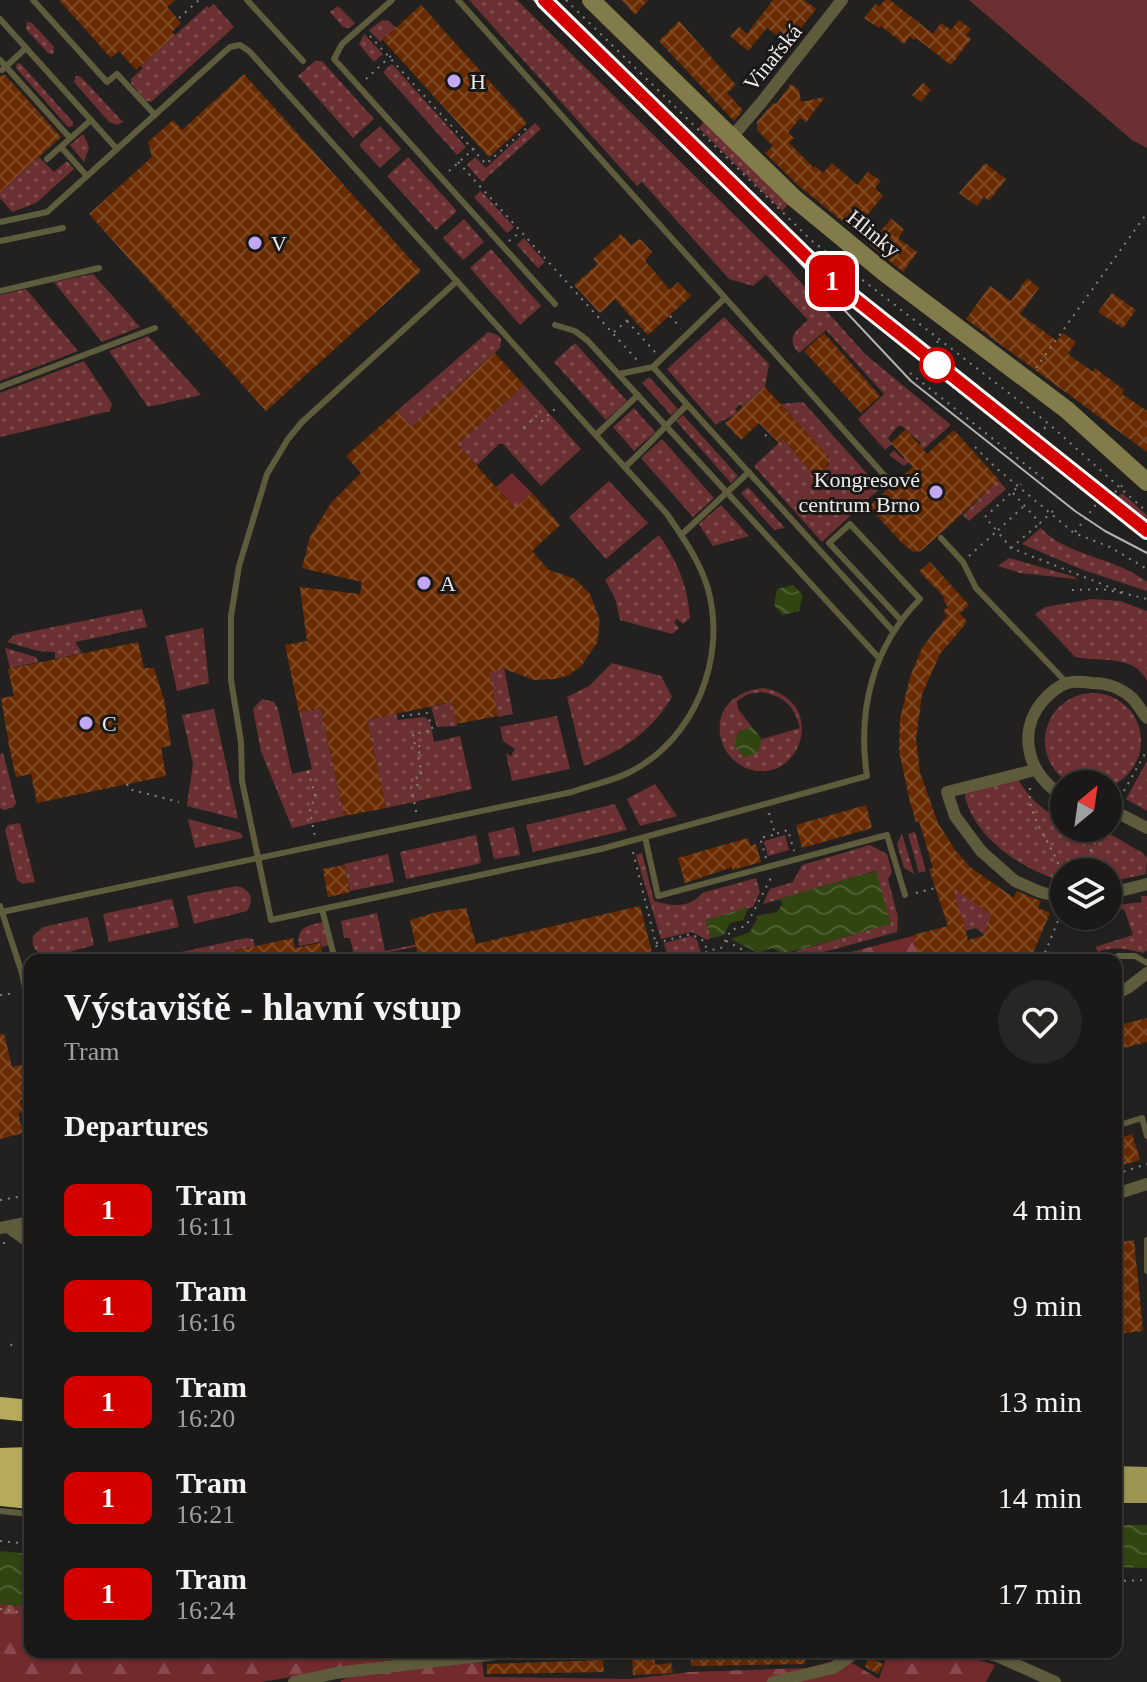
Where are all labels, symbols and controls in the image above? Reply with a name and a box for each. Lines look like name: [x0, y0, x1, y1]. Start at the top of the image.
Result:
street label: Vinařská: [738, 19, 807, 96]
place label: H: [470, 69, 486, 94]
marker: H: [445, 72, 463, 90]
street label: Hlinky: [842, 204, 905, 262]
place label: V: [271, 231, 287, 256]
marker: V: [246, 234, 264, 252]
line badge: 1: [806, 255, 858, 307]
text: 1: [825, 265, 839, 296]
unlabelled marker: [920, 348, 954, 382]
place label: Kongresové centrum Brno: [798, 467, 920, 517]
marker: Kongresové centrum Brno: [927, 483, 945, 501]
place label: A: [440, 571, 456, 596]
marker: A: [415, 574, 433, 592]
place label: C: [102, 711, 117, 736]
marker: C: [77, 714, 95, 732]
north arrow: [1050, 770, 1122, 842]
map controls: [1050, 770, 1122, 930]
button: layers: [1050, 858, 1122, 930]
button: heart: [998, 980, 1082, 1064]
text: Výstaviště - hlavní vstup: [64, 986, 462, 1028]
text: Tram: [64, 1037, 119, 1066]
text: Departures: [64, 1109, 208, 1142]
text: Tram: [176, 1178, 247, 1211]
text: 4 min: [1013, 1193, 1082, 1226]
text: 1: [101, 1194, 115, 1225]
text: 16:11: [176, 1212, 234, 1241]
text: Tram: [176, 1274, 247, 1307]
text: 9 min: [1013, 1289, 1082, 1322]
text: 1: [101, 1290, 115, 1321]
text: 16:16: [176, 1308, 235, 1337]
text: Tram: [176, 1370, 247, 1403]
text: 13 min: [998, 1385, 1082, 1418]
text: 1: [101, 1386, 115, 1417]
text: 16:20: [176, 1404, 235, 1433]
text: Tram: [176, 1466, 247, 1499]
text: 14 min: [998, 1481, 1082, 1514]
text: 1: [101, 1482, 115, 1513]
text: 16:21: [176, 1500, 235, 1529]
text: Tram: [176, 1562, 247, 1595]
text: 17 min: [998, 1577, 1082, 1610]
text: 1: [101, 1578, 115, 1609]
text: 16:24: [176, 1596, 235, 1625]

